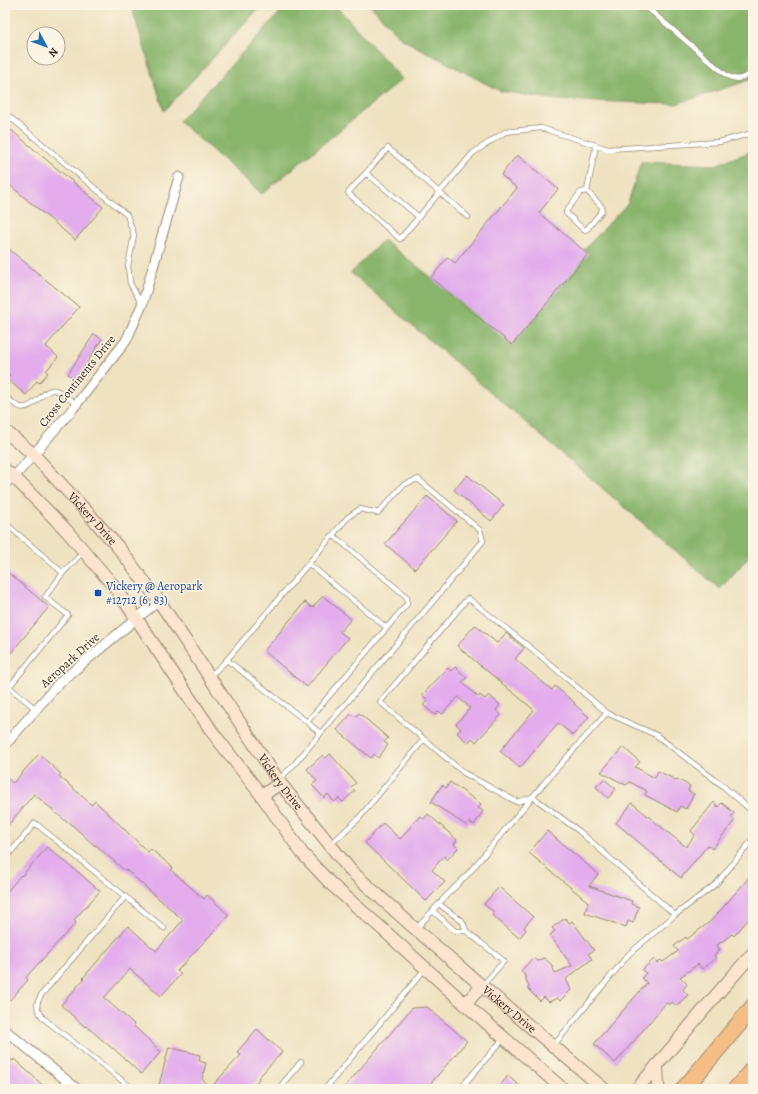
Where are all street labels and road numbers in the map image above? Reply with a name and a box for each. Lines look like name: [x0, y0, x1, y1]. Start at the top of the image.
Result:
street label: Cross Continents Drive: [35, 332, 119, 430]
street label: Vickery Drive: [64, 488, 121, 548]
street label: Aeropark Drive: [36, 629, 103, 692]
street label: Vickery Drive: [254, 750, 307, 813]
street label: Vickery Drive: [478, 981, 540, 1037]

